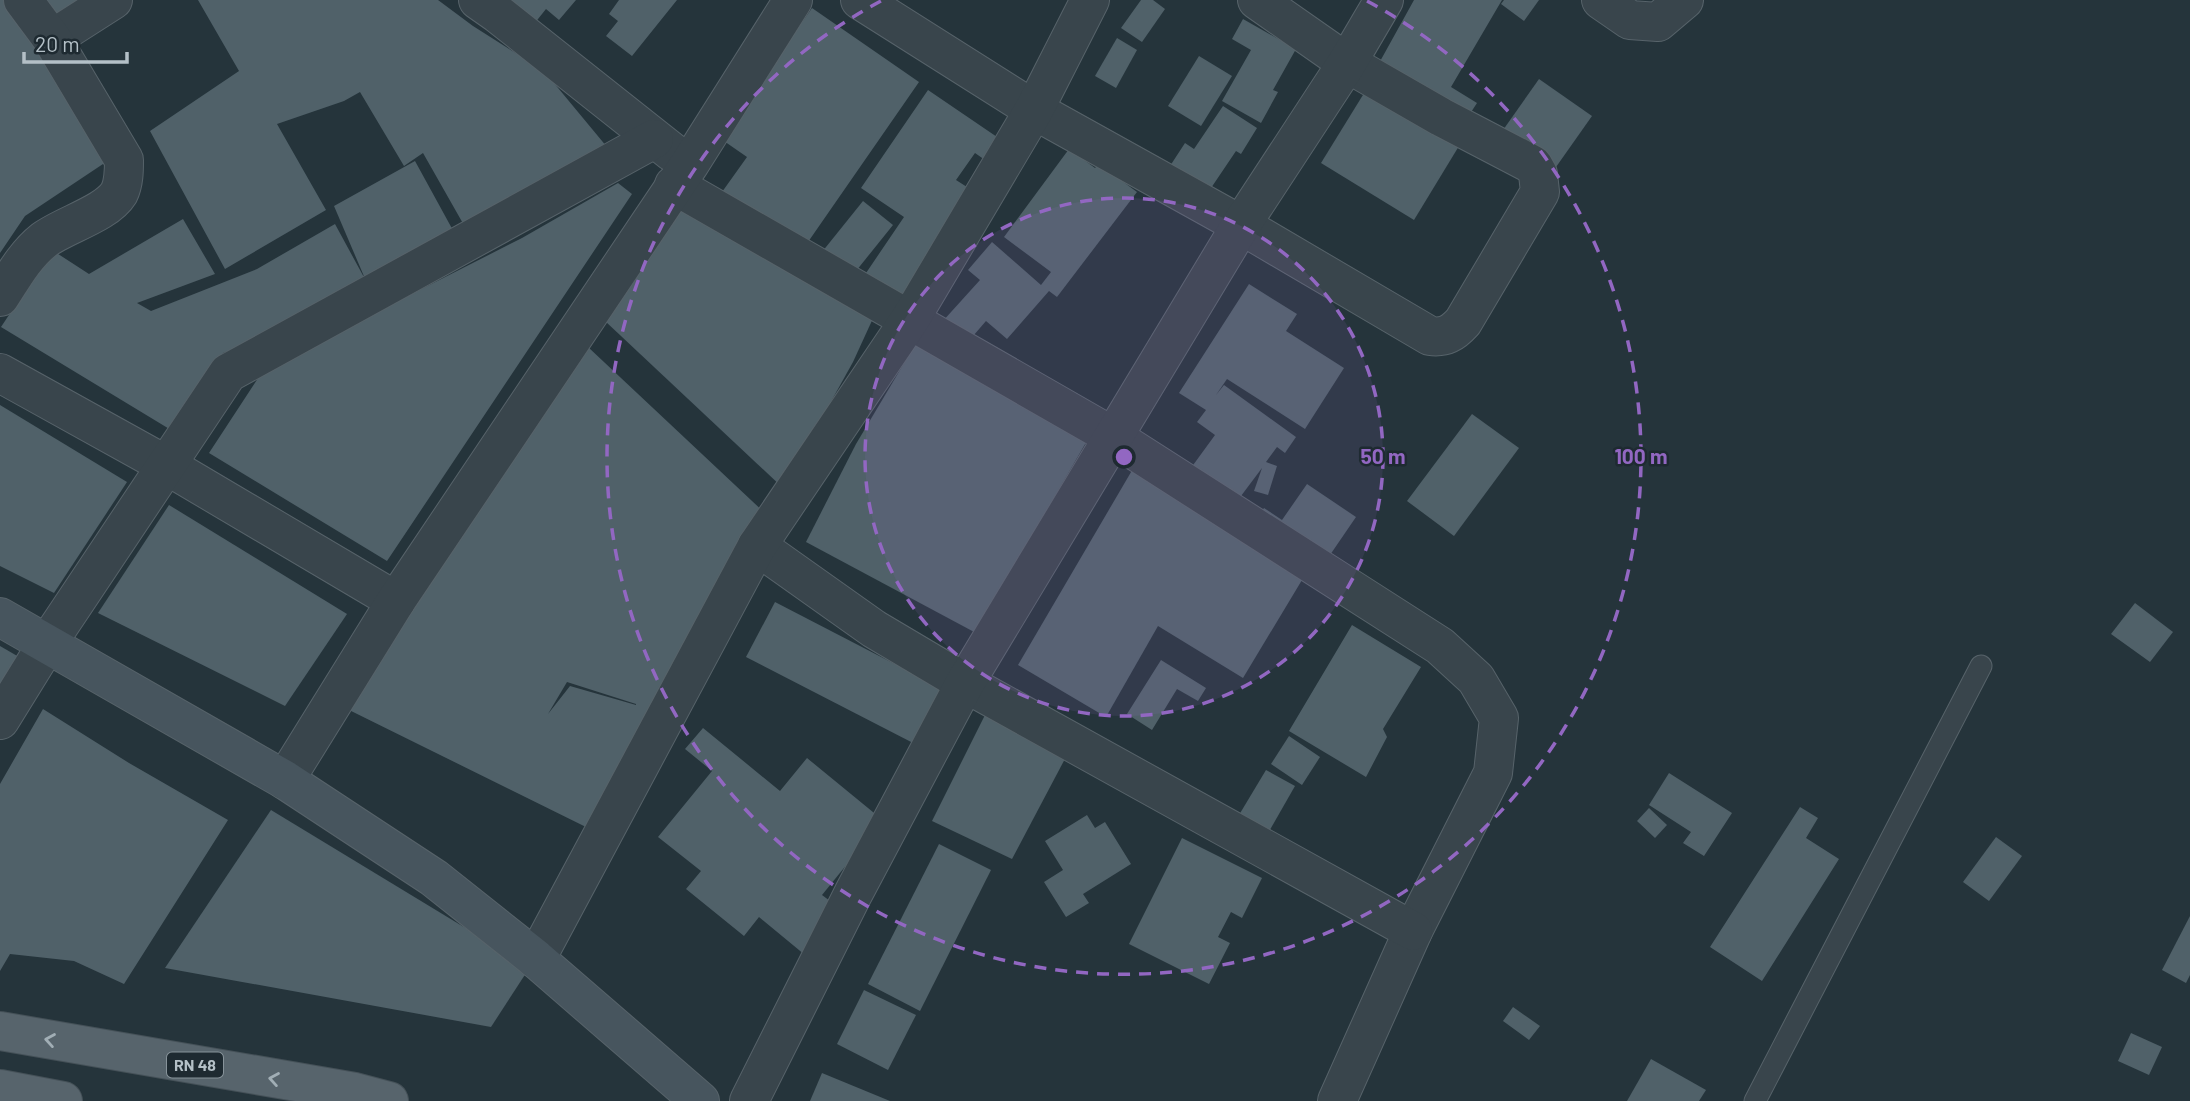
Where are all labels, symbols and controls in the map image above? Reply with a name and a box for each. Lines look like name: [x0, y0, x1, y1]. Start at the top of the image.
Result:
scale bar: [24, 21, 128, 65]
text: 20 m: [35, 31, 80, 56]
text: 50 m: [1360, 443, 1406, 468]
text: 100 m: [1614, 443, 1668, 468]
centre of rings: [1112, 445, 1136, 469]
one-way arrow: [44, 1033, 56, 1048]
road number: RN 48: [167, 1052, 223, 1078]
one-way arrow: [268, 1072, 280, 1087]

